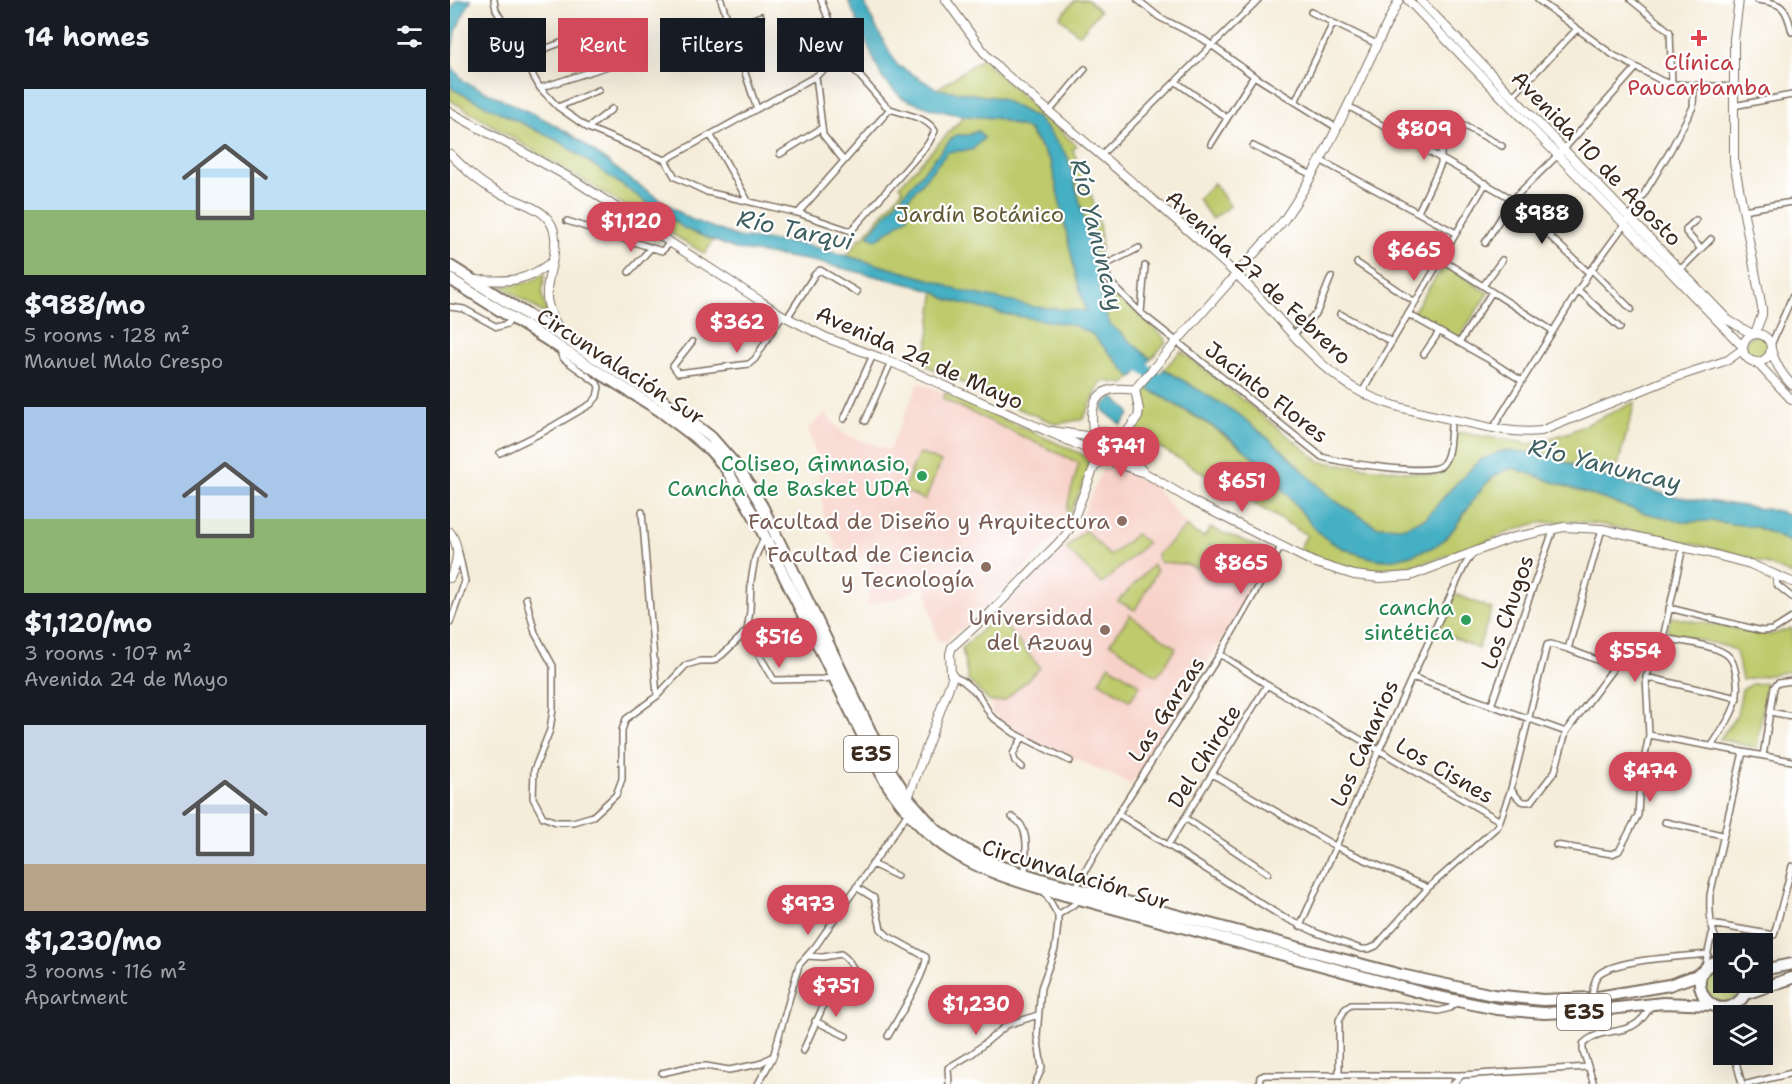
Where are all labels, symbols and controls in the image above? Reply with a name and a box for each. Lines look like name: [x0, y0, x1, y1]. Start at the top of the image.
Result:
chip: Buy: [468, 18, 546, 72]
chip: Rent: [558, 18, 648, 72]
chip: Filters: [660, 18, 765, 72]
chip: New: [777, 18, 864, 72]
text: 14 homes: [24, 19, 150, 54]
icon: filters: [393, 20, 426, 53]
marker: Clínica Paucarbamba: [1690, 29, 1708, 47]
place label: Clínica Paucarbamba: [1627, 48, 1771, 102]
street label: Avenida 10 de Agosto: [1505, 64, 1688, 253]
pin: $809: [1388, 110, 1460, 161]
text: $809: [1396, 116, 1452, 142]
icon: home: [171, 128, 279, 236]
water label: Río Yanuncay: [1063, 155, 1131, 315]
street label: Avenida 27 de Febrero: [1159, 183, 1358, 371]
pin: $988: [1506, 194, 1578, 245]
park label: Jardín Botánico: [896, 200, 1064, 229]
text: $988: [1514, 200, 1570, 226]
pin: $1,120: [582, 202, 680, 253]
water label: Río Tarqui: [734, 202, 857, 258]
text: $1,120: [601, 208, 661, 234]
pin: $665: [1378, 231, 1450, 282]
text: $665: [1387, 237, 1441, 263]
text: $988/mo: [24, 287, 146, 322]
street label: Avenida 24 de Mayo: [811, 299, 1028, 416]
street label: Circunvalación Sur: [531, 301, 710, 432]
pin: $362: [701, 303, 773, 354]
text: $362: [710, 309, 764, 335]
text: 5 rooms · 128 m²: [24, 322, 190, 348]
street label: Jacinto Flores: [1199, 335, 1334, 450]
text: Manuel Malo Crespo: [24, 348, 223, 374]
pin: $741: [1085, 427, 1157, 478]
water label: Río Yanuncay: [1525, 431, 1685, 499]
text: $741: [1097, 433, 1146, 459]
icon: home: [171, 446, 279, 554]
place label: Coliseo, Gimnasio, Cancha de Basket UDA: [667, 449, 910, 503]
pin: $651: [1206, 462, 1278, 513]
text: $651: [1218, 468, 1266, 494]
marker: Coliseo, Gimnasio, Cancha de Basket UDA: [915, 469, 929, 483]
place label: Facultad de Diseño y Arquitectura: [748, 507, 1110, 536]
marker: Facultad de Diseño y Arquitectura: [1115, 514, 1129, 528]
place label: Facultad de Ciencia y Tecnología: [767, 540, 974, 594]
pin: $865: [1205, 544, 1277, 595]
text: $865: [1214, 550, 1268, 576]
street label: Los Chugos: [1474, 551, 1541, 673]
marker: Facultad de Ciencia y Tecnología: [979, 560, 993, 574]
place label: cancha sintética: [1364, 593, 1454, 647]
place label: Universidad del Azuay: [968, 603, 1093, 657]
text: $1,120/mo: [24, 605, 153, 640]
marker: cancha sintética: [1459, 613, 1473, 627]
pin: $516: [743, 618, 815, 669]
marker: Universidad del Azuay: [1098, 623, 1112, 637]
text: $516: [755, 624, 803, 650]
pin: $554: [1599, 632, 1671, 683]
text: $554: [1609, 638, 1661, 664]
text: 3 rooms · 107 m²: [24, 640, 192, 666]
street label: Las Garzas: [1121, 651, 1211, 768]
text: Avenida 24 de Mayo: [24, 666, 228, 692]
street label: Los Canarios: [1324, 675, 1405, 811]
street label: Del Chirote: [1161, 699, 1248, 814]
street label: Los Cisnes: [1390, 731, 1499, 810]
road number: E35: [844, 736, 898, 772]
pin: $474: [1614, 752, 1686, 803]
text: $474: [1623, 758, 1677, 784]
icon: home: [171, 764, 279, 872]
street label: Circunvalación Sur: [978, 832, 1173, 917]
pin: $973: [772, 885, 844, 936]
text: $973: [781, 891, 835, 917]
text: $1,230/mo: [24, 923, 162, 958]
map controls: [1713, 933, 1773, 1065]
button: locate: [1713, 933, 1773, 993]
text: 3 rooms · 116 m²: [24, 958, 186, 984]
pin: $751: [800, 967, 872, 1018]
text: $751: [812, 973, 860, 999]
text: Apartment: [24, 984, 128, 1010]
pin: $1,230: [927, 985, 1025, 1036]
text: $1,230: [942, 991, 1010, 1017]
road number: E35: [1557, 994, 1611, 1030]
button: layers: [1713, 1005, 1773, 1065]

